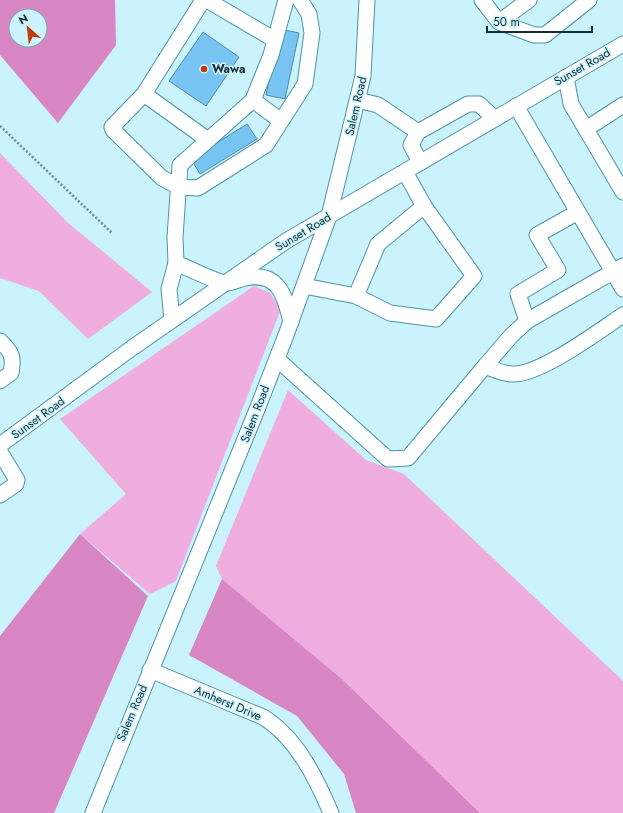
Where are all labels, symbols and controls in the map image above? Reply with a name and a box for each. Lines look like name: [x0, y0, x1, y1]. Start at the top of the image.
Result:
north arrow: [8, 8, 48, 48]
scale bar: [487, 8, 592, 34]
text: N: [16, 10, 31, 28]
text: 50 m: [493, 13, 520, 31]
street label: Sunset Road: [550, 44, 614, 90]
place label: Wawa: [212, 60, 246, 78]
marker: Wawa: [199, 64, 209, 74]
street label: Salem Road: [340, 75, 372, 137]
street label: Sunset Road: [272, 208, 334, 256]
street label: Salem Road: [236, 383, 274, 445]
street label: Sunset Road: [7, 392, 69, 444]
street label: Amherst Drive: [191, 681, 265, 725]
street label: Salem Road: [112, 682, 152, 744]

